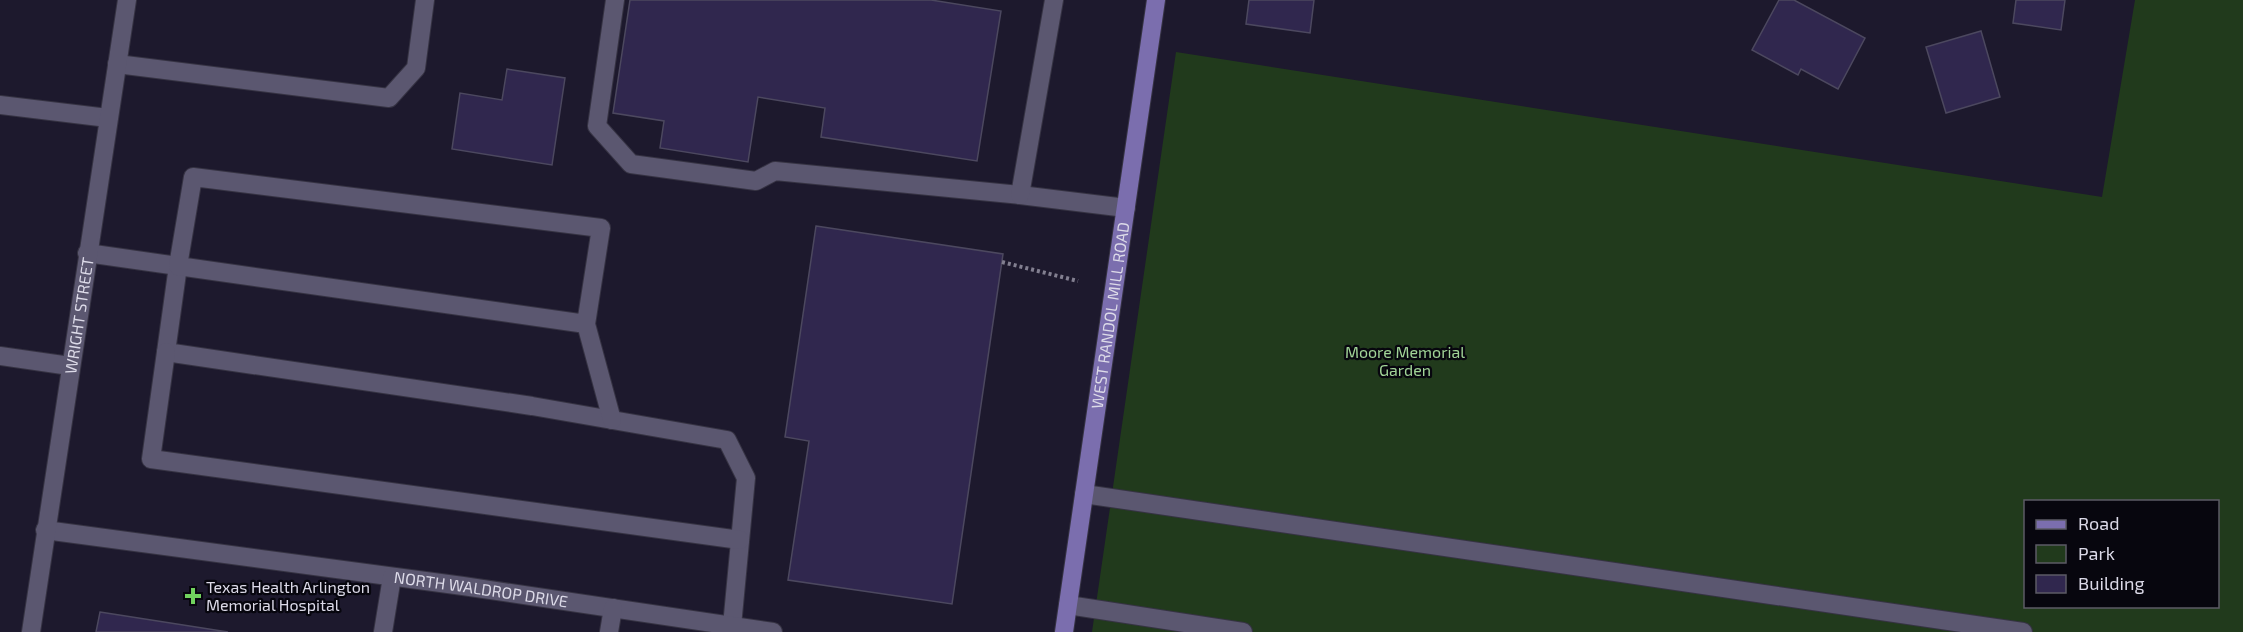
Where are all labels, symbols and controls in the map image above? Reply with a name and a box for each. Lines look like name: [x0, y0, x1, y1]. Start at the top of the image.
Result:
street label: WEST RANDOL MILL ROAD: [1087, 221, 1133, 410]
street label: WRIGHT STREET: [60, 256, 97, 375]
park label: Moore Memorial Garden: [1345, 342, 1465, 379]
legend: [2024, 500, 2219, 608]
text: Road: [2078, 512, 2119, 534]
text: Park: [2078, 542, 2115, 564]
street label: NORTH WALDROP DRIVE: [393, 567, 569, 610]
text: Building: [2078, 572, 2145, 594]
place label: Texas Health Arlington Memorial Hospital: [206, 577, 370, 614]
marker: Texas Health Arlington Memorial Hospital: [184, 587, 202, 605]

